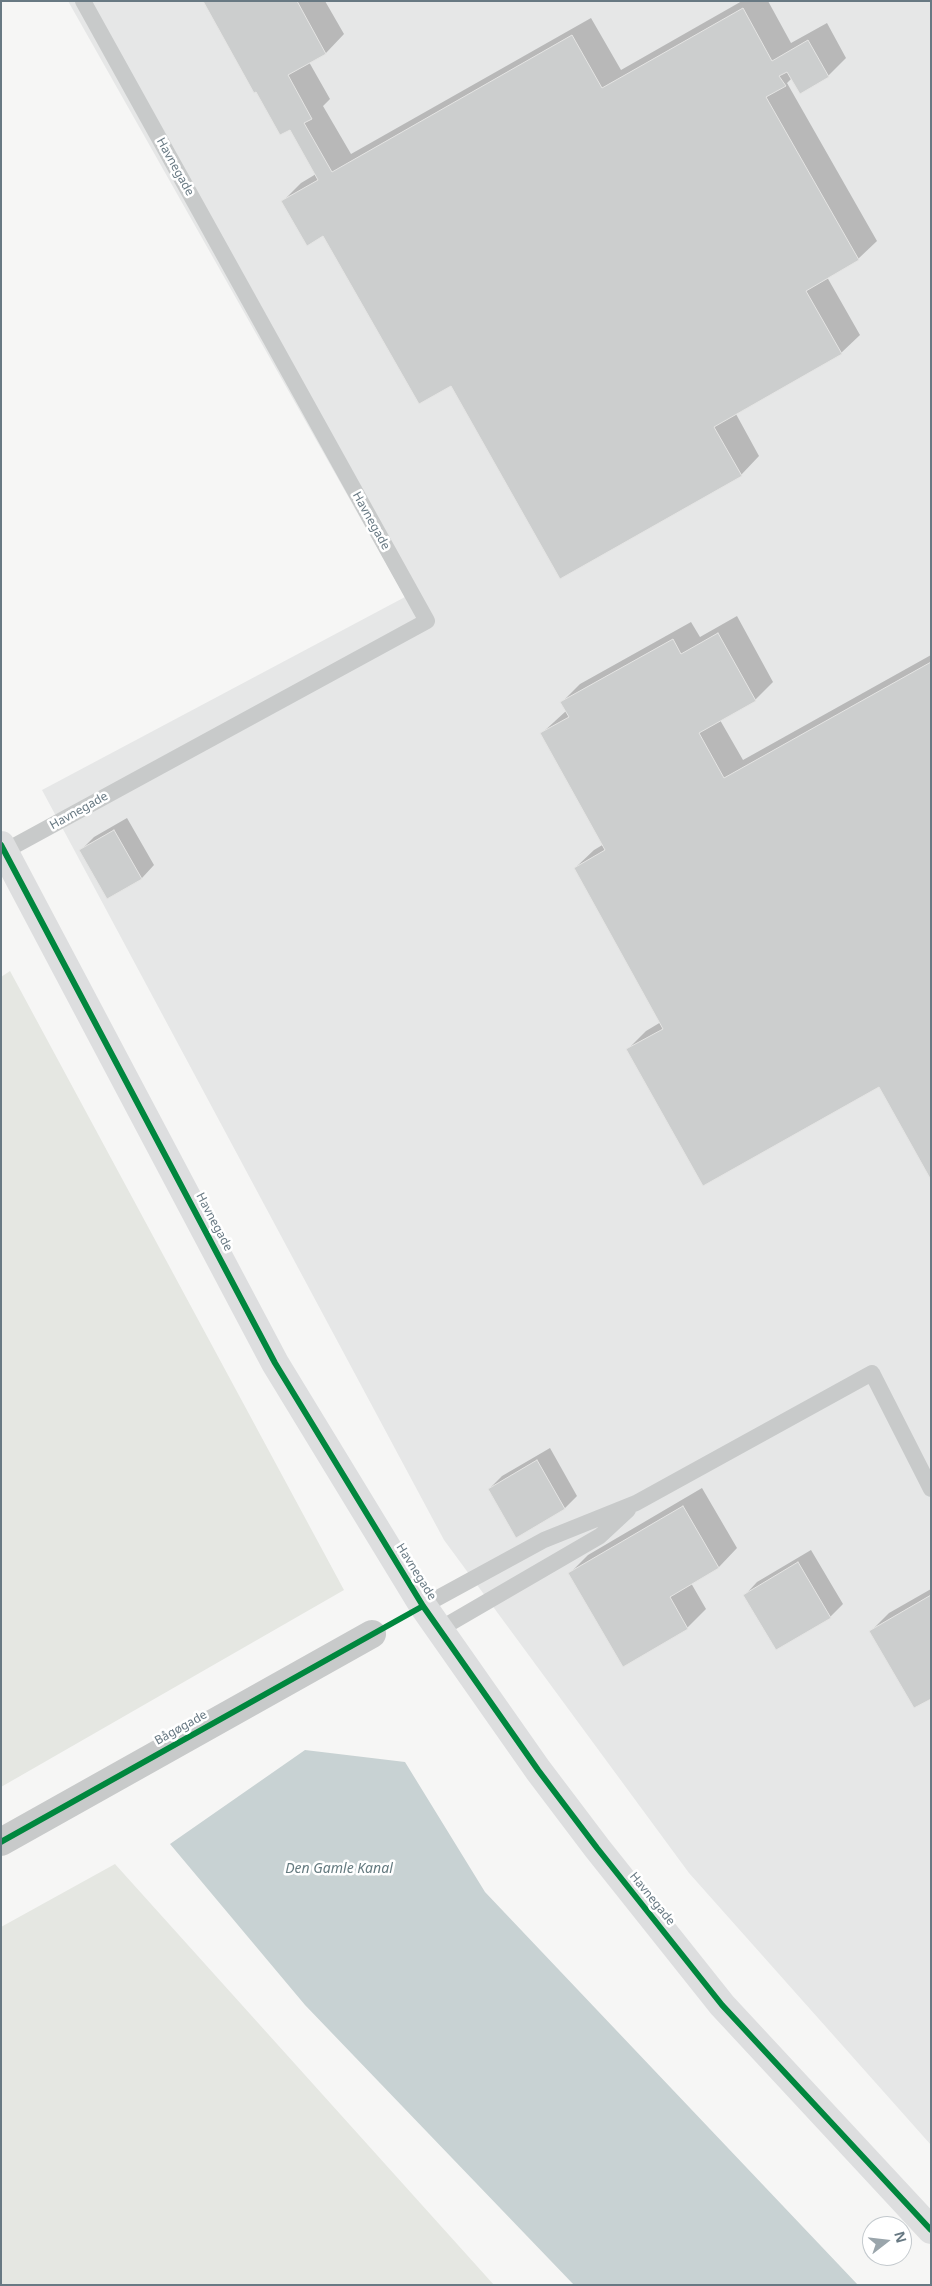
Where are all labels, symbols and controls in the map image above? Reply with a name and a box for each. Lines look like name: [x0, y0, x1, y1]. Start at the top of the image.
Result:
street label: Havnegade: [153, 135, 197, 199]
street label: Havnegade: [349, 489, 393, 553]
street label: Havnegade: [47, 789, 111, 833]
street label: Havnegade: [193, 1190, 235, 1254]
street label: Havnegade: [393, 1541, 439, 1603]
street label: Bågøgade: [152, 1708, 210, 1748]
water label: Den Gamle Kanal: [285, 1861, 393, 1877]
street label: Havnegade: [626, 1870, 678, 1928]
north arrow: [862, 2216, 912, 2266]
text: N: [890, 2229, 912, 2245]

